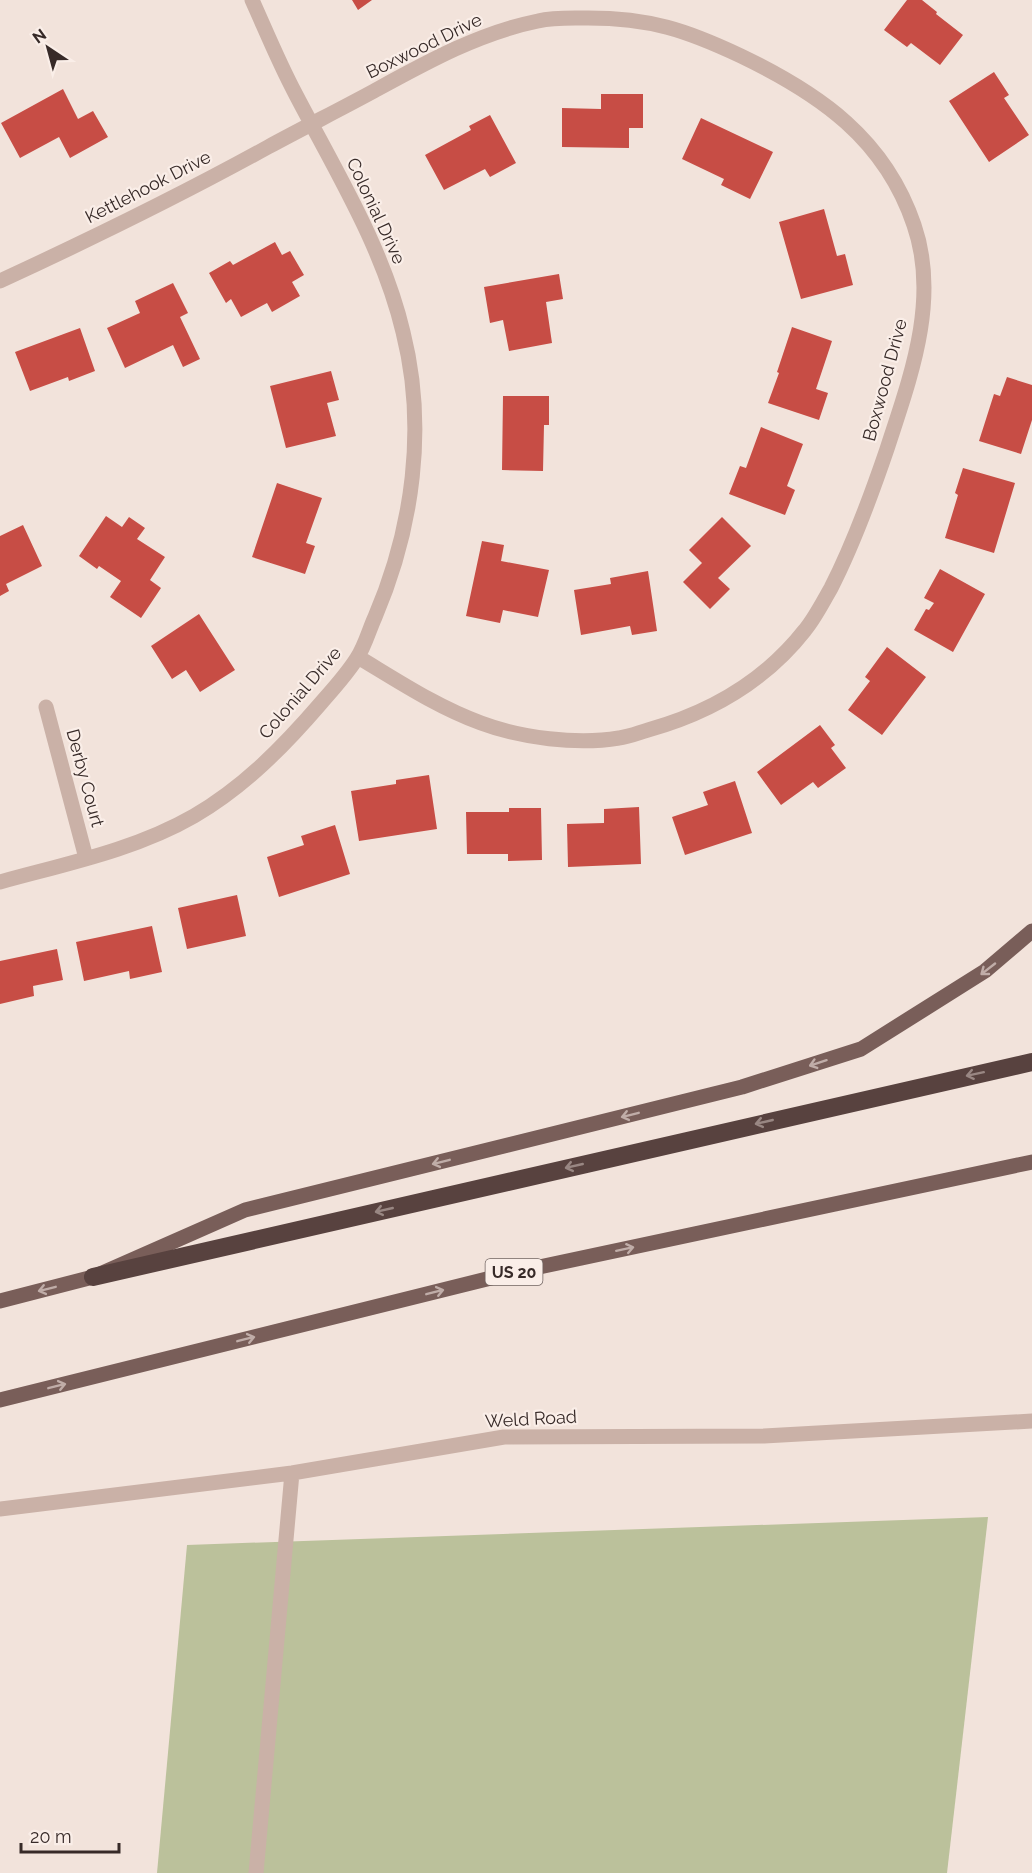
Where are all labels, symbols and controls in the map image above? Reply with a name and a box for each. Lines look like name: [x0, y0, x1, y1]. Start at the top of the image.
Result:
street label: Boxwood Drive: [363, 8, 485, 83]
north arrow: [18, 18, 78, 78]
text: N: [29, 25, 50, 48]
street label: Kettlehook Drive: [82, 146, 214, 227]
street label: Colonial Drive: [343, 154, 410, 268]
street label: Boxwood Drive: [858, 316, 911, 443]
street label: Colonial Drive: [254, 642, 345, 743]
street label: Derby Court: [62, 727, 109, 829]
one-way arrow: [980, 962, 996, 975]
one-way arrow: [809, 1058, 828, 1069]
one-way arrow: [966, 1069, 985, 1080]
one-way arrow: [621, 1109, 640, 1121]
one-way arrow: [755, 1117, 774, 1129]
one-way arrow: [432, 1156, 451, 1168]
one-way arrow: [565, 1161, 584, 1172]
one-way arrow: [375, 1205, 394, 1216]
one-way arrow: [615, 1243, 635, 1254]
road number: US 20: [486, 1259, 542, 1285]
one-way arrow: [37, 1284, 56, 1295]
one-way arrow: [425, 1286, 444, 1297]
one-way arrow: [236, 1333, 255, 1345]
one-way arrow: [47, 1380, 66, 1392]
street label: Weld Road: [484, 1406, 577, 1431]
scale bar: [21, 1816, 118, 1854]
text: 20 m: [30, 1826, 72, 1847]

